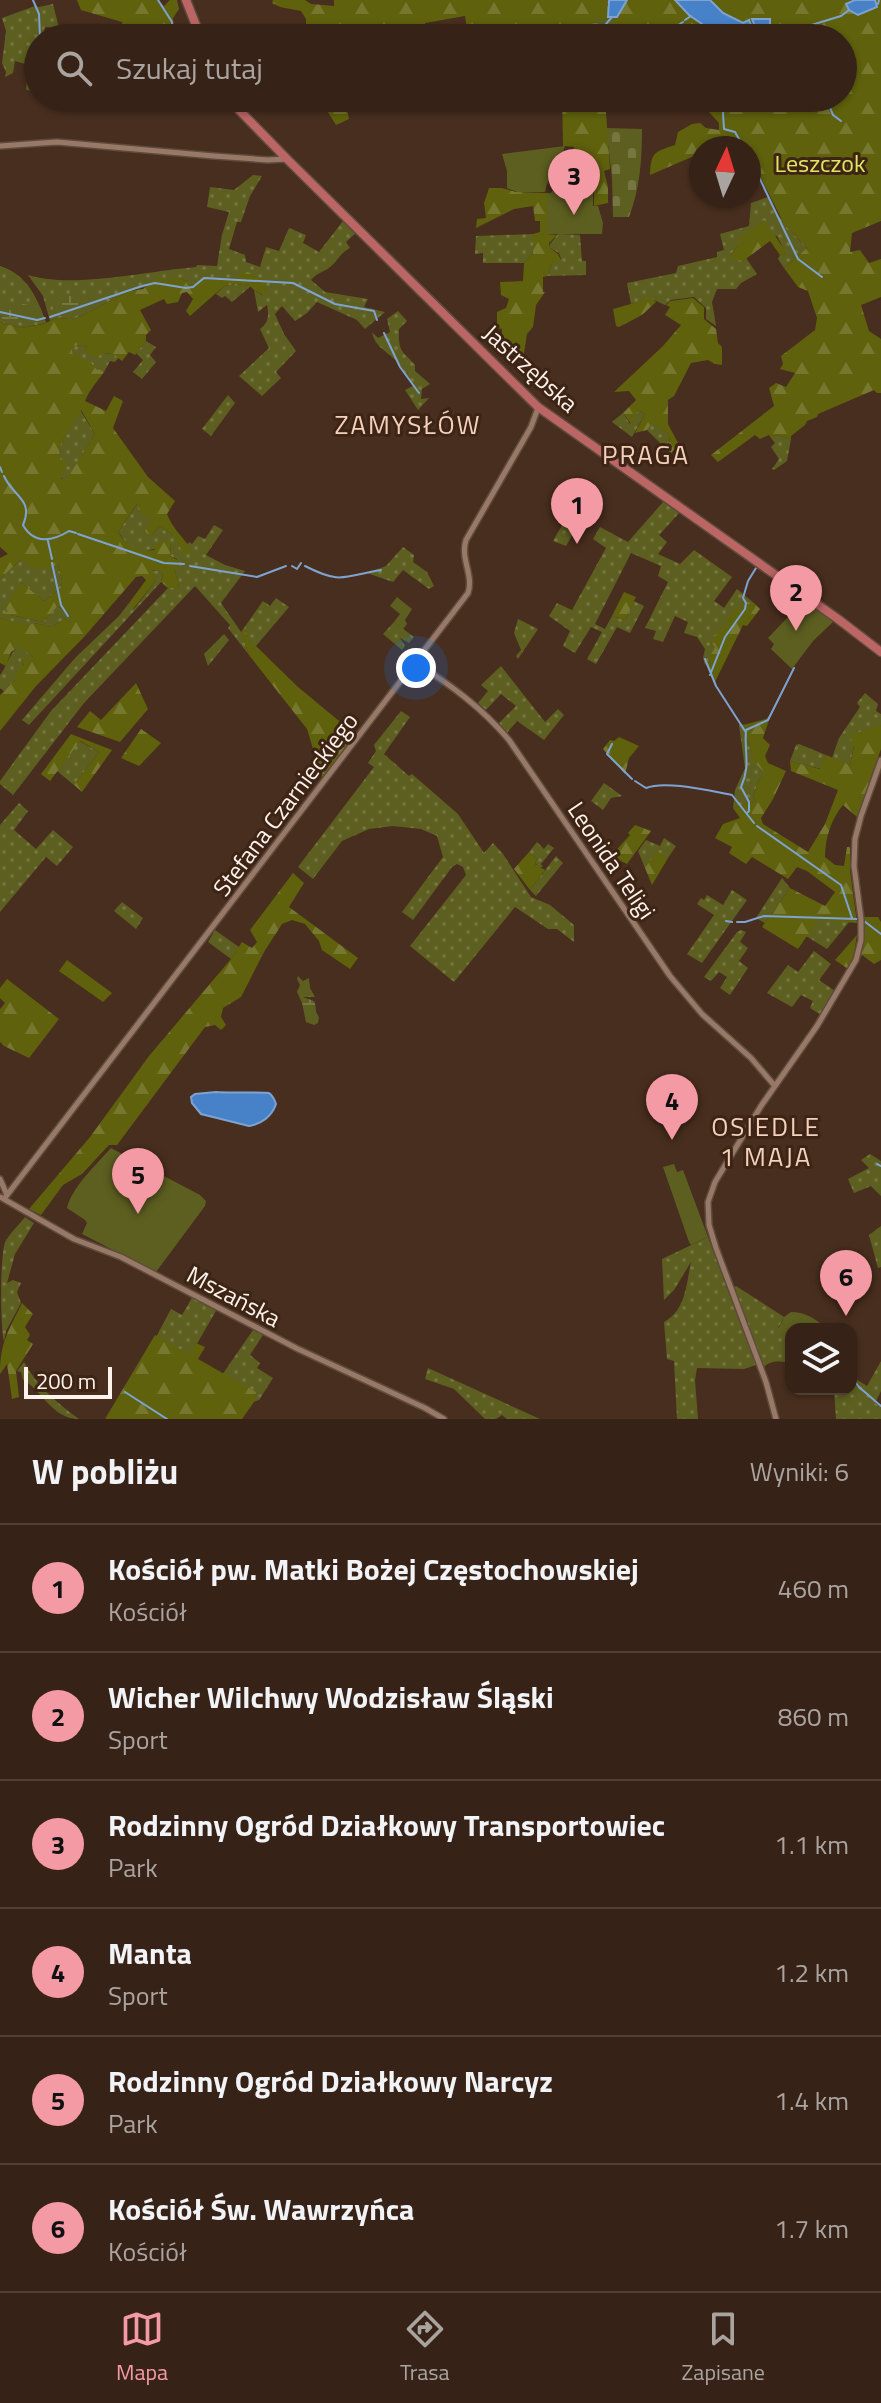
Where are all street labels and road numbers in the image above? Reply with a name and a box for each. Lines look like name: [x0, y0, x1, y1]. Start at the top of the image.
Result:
street label: Jastrzębska: [475, 315, 587, 421]
street label: Stefana Czarnieckiego: [204, 704, 366, 904]
street label: Leonida Teligi: [559, 794, 665, 926]
street label: Mszańska: [181, 1256, 287, 1336]

